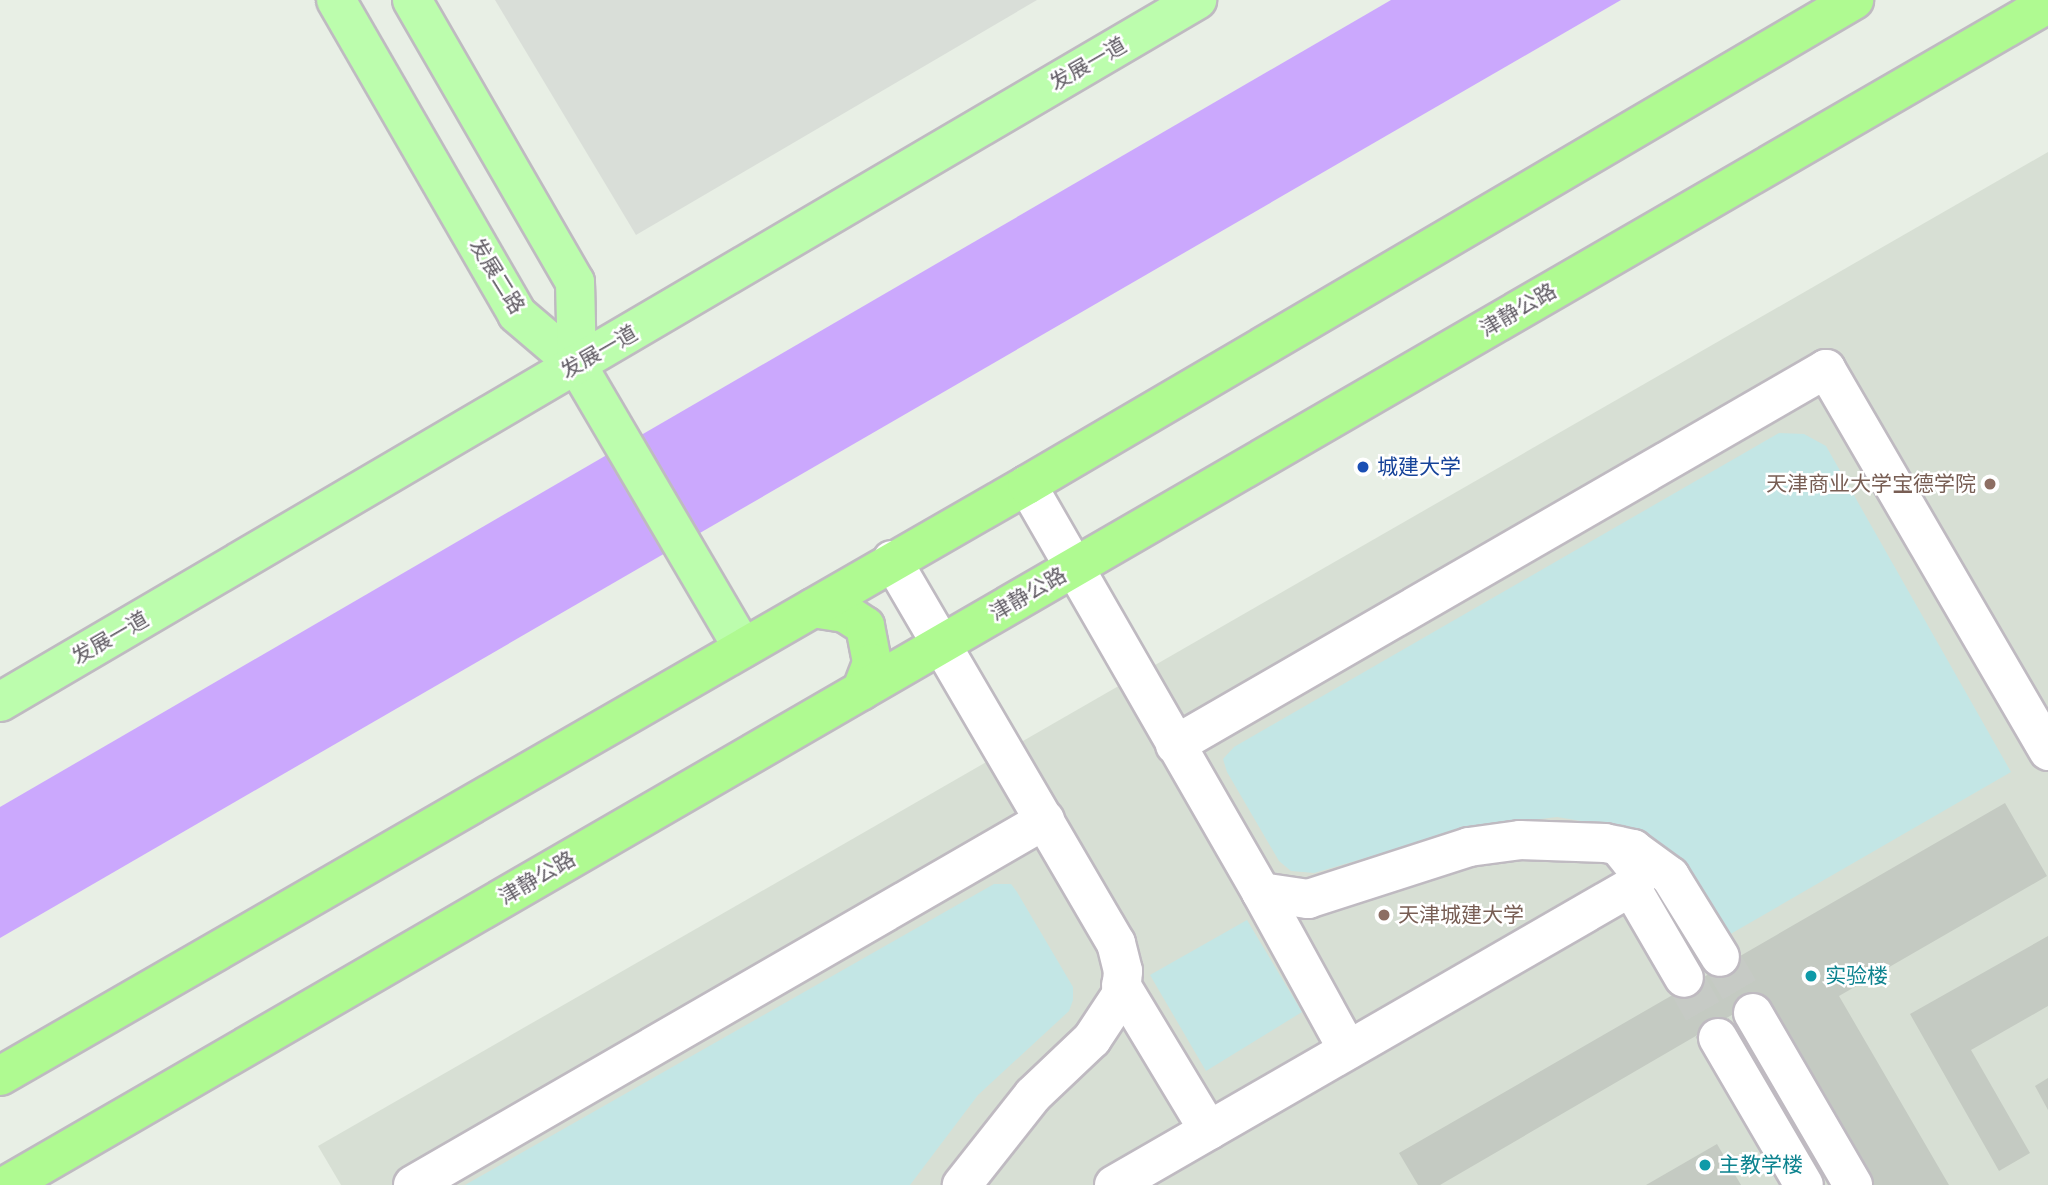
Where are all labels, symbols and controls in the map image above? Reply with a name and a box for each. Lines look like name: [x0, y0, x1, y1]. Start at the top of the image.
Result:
street label: 发展一道: [1045, 32, 1131, 96]
street label: 发展二路: [464, 234, 530, 318]
street label: 津静公路: [1475, 278, 1561, 342]
street label: 发展一道: [556, 320, 642, 384]
place label: 城建大学: [1377, 454, 1461, 480]
marker: 城建大学: [1355, 459, 1371, 475]
place label: 天津商业大学宝德学院: [1766, 471, 1976, 497]
marker: 天津商业大学宝德学院: [1982, 476, 1998, 492]
street label: 津静公路: [985, 562, 1071, 626]
street label: 发展一道: [67, 606, 153, 670]
street label: 津静公路: [494, 846, 580, 910]
place label: 天津城建大学: [1398, 902, 1524, 928]
marker: 天津城建大学: [1376, 907, 1392, 923]
place label: 实验楼: [1825, 963, 1888, 989]
marker: 实验楼: [1803, 968, 1819, 984]
place label: 主教学楼: [1719, 1152, 1803, 1178]
marker: 主教学楼: [1697, 1157, 1713, 1173]

